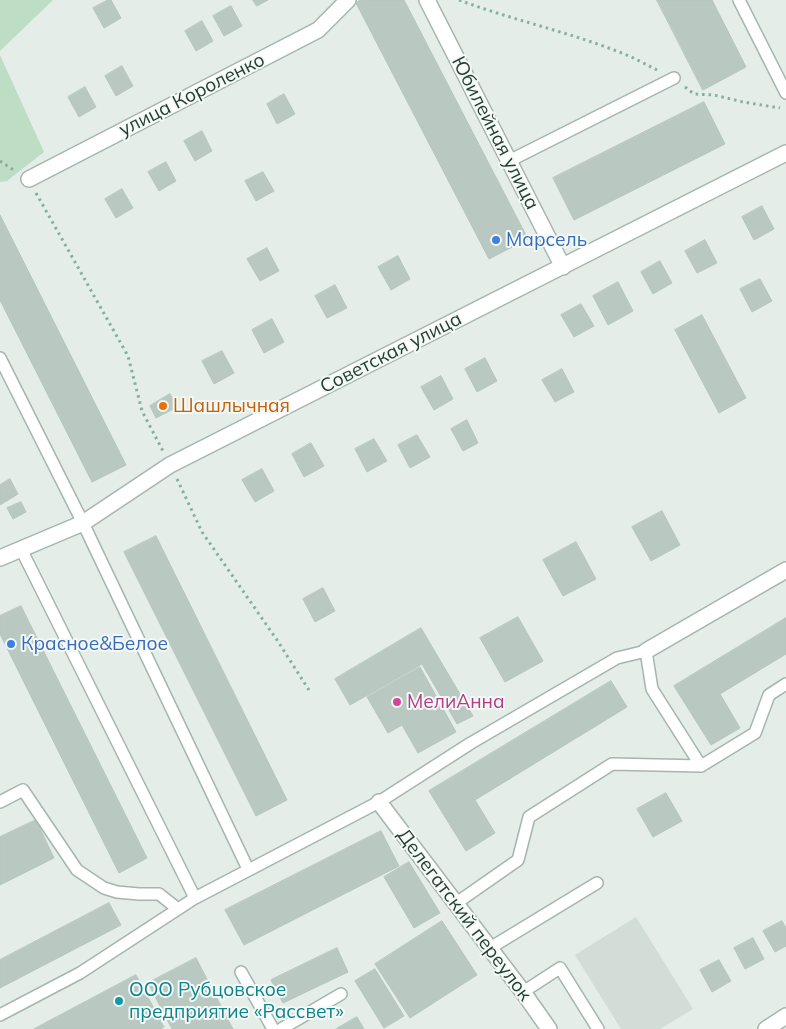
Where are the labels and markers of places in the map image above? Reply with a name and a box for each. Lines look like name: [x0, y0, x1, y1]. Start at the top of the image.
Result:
place label: Марсель: [506, 229, 587, 251]
marker: Марсель: [490, 234, 502, 246]
place label: Шашлычная: [173, 395, 290, 417]
marker: Шашлычная: [157, 400, 169, 412]
place label: Красное&Белое: [21, 633, 168, 655]
marker: Красное&Белое: [5, 638, 17, 650]
place label: МелиАнна: [407, 691, 505, 713]
marker: МелиАнна: [391, 696, 403, 708]
place label: ООО Рубцовское предприятие «Рассвет»: [129, 979, 344, 1023]
marker: ООО Рубцовское предприятие «Рассвет»: [113, 995, 125, 1007]

